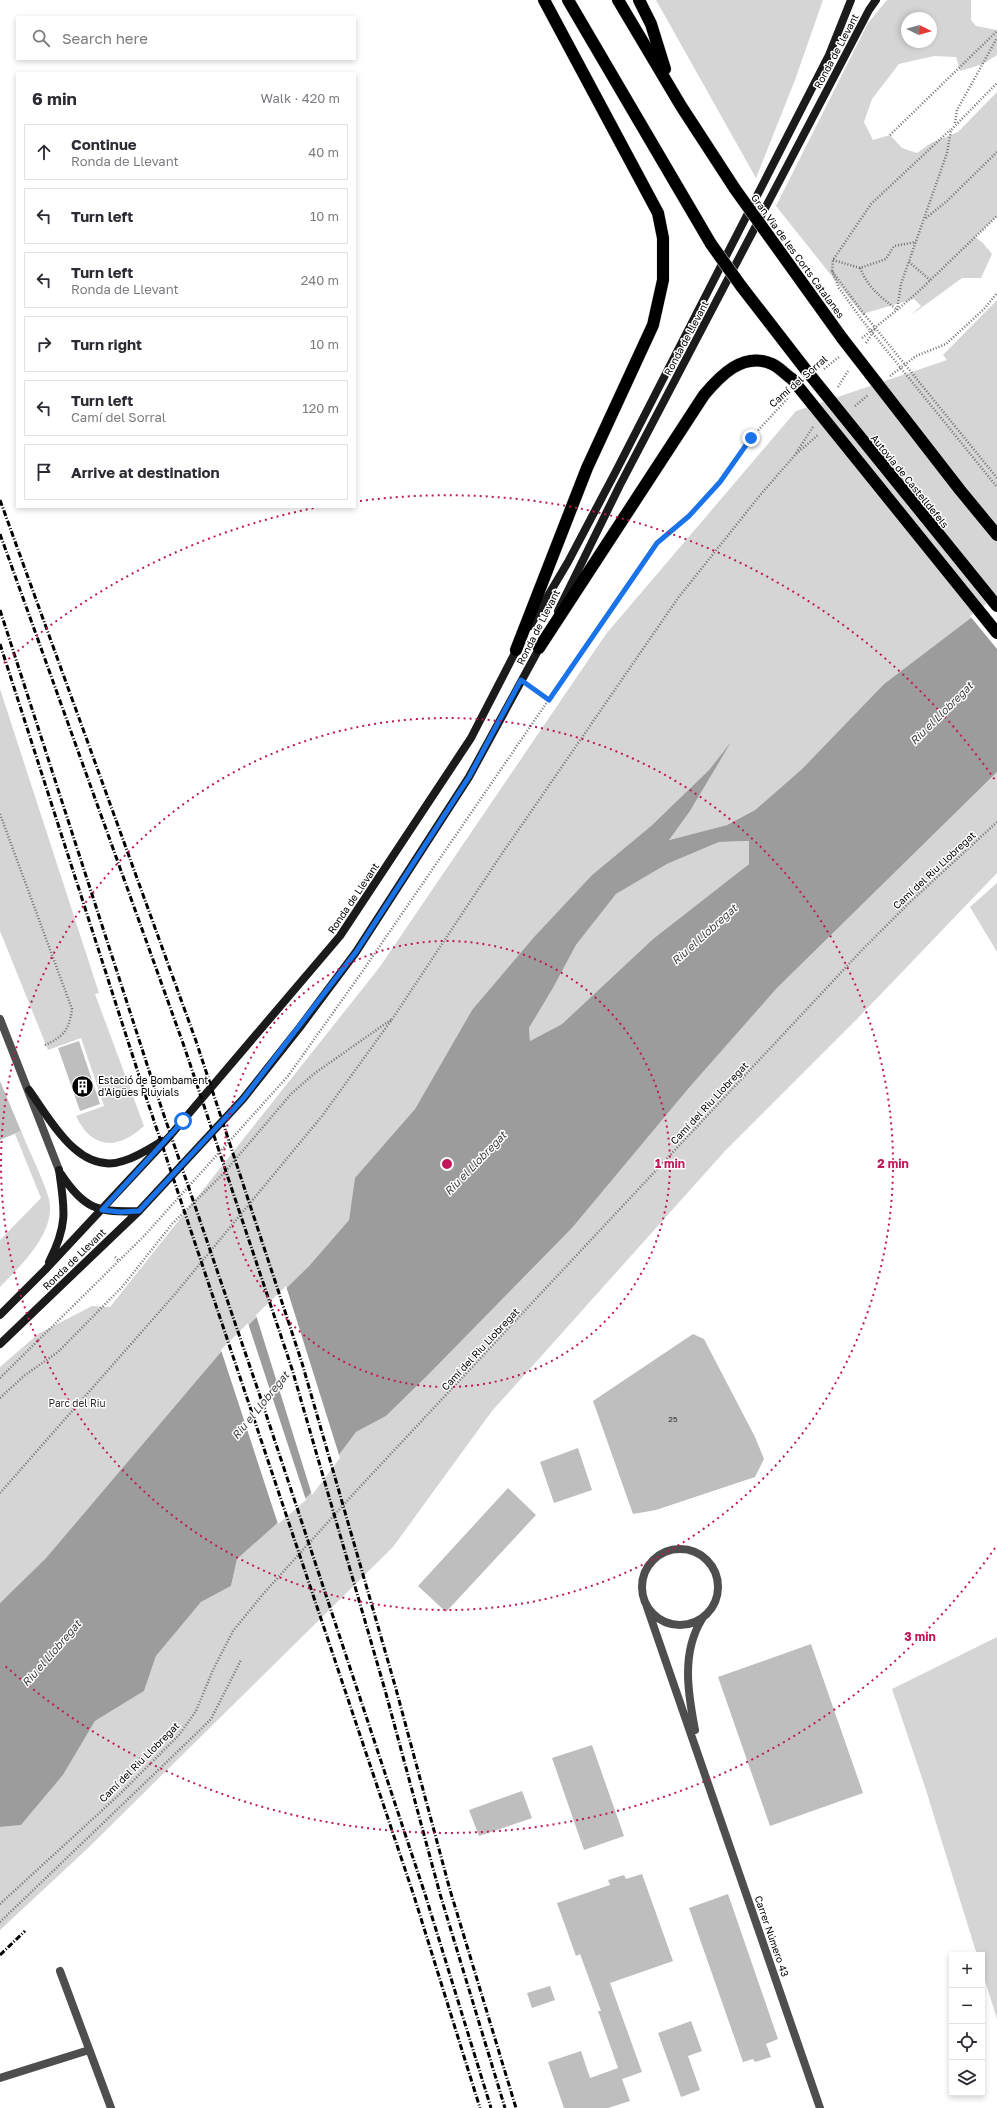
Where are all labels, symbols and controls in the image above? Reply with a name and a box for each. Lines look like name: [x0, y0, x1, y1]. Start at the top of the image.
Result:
street label: Ronda de Llevant: [811, 12, 861, 90]
north arrow: [901, 12, 937, 48]
search box: [16, 16, 356, 60]
icon: search: [30, 27, 52, 49]
text: Search here: [62, 29, 148, 47]
text: 6 min: [32, 88, 77, 109]
text: Walk · 420 m: [261, 90, 340, 106]
text: Continue: [71, 135, 137, 153]
icon: ahead: [33, 141, 55, 163]
text: 40 m: [308, 144, 339, 160]
text: Ronda de Llevant: [71, 153, 179, 169]
street label: Gran Via de les Corts Catalanes: [749, 192, 847, 320]
icon: left: [33, 205, 55, 227]
text: Turn left: [71, 207, 133, 225]
text: 10 m: [310, 208, 339, 224]
text: Turn left: [71, 263, 133, 281]
icon: left: [33, 269, 55, 291]
text: 240 m: [301, 272, 339, 288]
text: Ronda de Llevant: [71, 281, 179, 297]
street label: Ronda de Llevant: [661, 299, 711, 377]
icon: right: [33, 333, 55, 355]
text: Turn right: [71, 335, 142, 353]
text: 10 m: [310, 336, 339, 352]
street label: Camí del Sorral: [766, 352, 830, 410]
text: Turn left: [71, 391, 133, 409]
icon: left: [33, 397, 55, 419]
text: 120 m: [302, 400, 339, 416]
text: Camí del Sorral: [71, 409, 166, 425]
route end: [742, 429, 760, 447]
street label: Autovia de Castelldefels: [869, 432, 951, 530]
icon: arrive: [33, 461, 55, 483]
text: Arrive at destination: [71, 463, 220, 481]
street label: Ronda de Llevant: [514, 587, 562, 667]
water label: Riu el Llobregat: [907, 678, 977, 748]
street label: Camí del Riu Llobregat: [890, 829, 978, 911]
street label: Ronda de Llevant: [325, 860, 381, 936]
water label: Riu el Llobregat: [669, 900, 741, 967]
street label: Camí del Riu Llobregat: [668, 1059, 750, 1147]
building icon: Estació de Bombament d'Aigües Pluvials: [69, 1073, 95, 1099]
place label: Estació de Bombament d'Aigües Pluvials: [98, 1074, 208, 1098]
route start: [174, 1112, 192, 1130]
water label: Riu el Llobregat: [441, 1127, 510, 1198]
text: 1 min: [655, 1156, 685, 1171]
text: 2 min: [877, 1156, 909, 1171]
centre of rings: [440, 1157, 454, 1171]
street label: Ronda de Llevant: [40, 1226, 108, 1292]
street label: Camí del Riu Llobregat: [439, 1305, 521, 1393]
water label: Riu el Llobregat: [229, 1367, 293, 1442]
park label: Parc del Riu: [48, 1397, 106, 1409]
house number: 25: [668, 1414, 678, 1424]
water label: Riu el Llobregat: [19, 1616, 85, 1689]
text: 3 min: [904, 1629, 936, 1644]
street label: Camí del Riu Llobregat: [96, 1719, 182, 1805]
street label: Carrer Número 43: [753, 1894, 792, 1978]
map controls: [949, 1952, 985, 2096]
button: +: [949, 1952, 985, 1988]
button: −: [949, 1988, 985, 2024]
button: locate: [949, 2024, 985, 2060]
button: layers: [949, 2060, 985, 2096]

